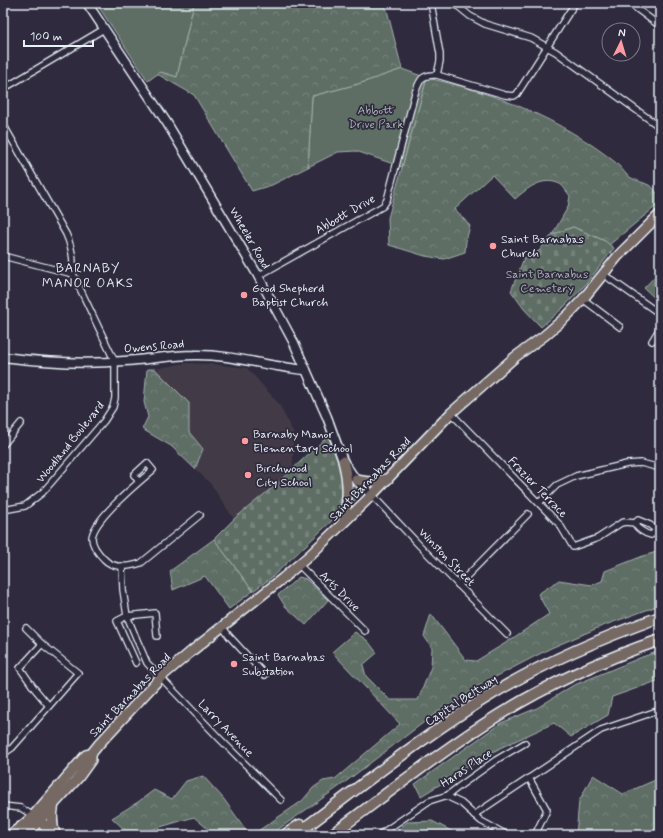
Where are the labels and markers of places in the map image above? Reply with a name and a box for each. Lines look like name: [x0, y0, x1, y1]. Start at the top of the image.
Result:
place label: Saint Barnabas Church: [501, 232, 584, 262]
marker: Saint Barnabas Church: [488, 241, 498, 251]
place label: Good Shepherd Baptist Church: [252, 281, 328, 311]
marker: Good Shepherd Baptist Church: [239, 290, 249, 300]
place label: Barnaby Manor Elementary School: [253, 427, 353, 457]
marker: Barnaby Manor Elementary School: [240, 436, 250, 446]
place label: Birchwood City School: [256, 461, 312, 491]
marker: Birchwood City School: [243, 470, 253, 480]
place label: Saint Barnabas Substation: [242, 650, 325, 680]
marker: Saint Barnabas Substation: [229, 659, 239, 669]

